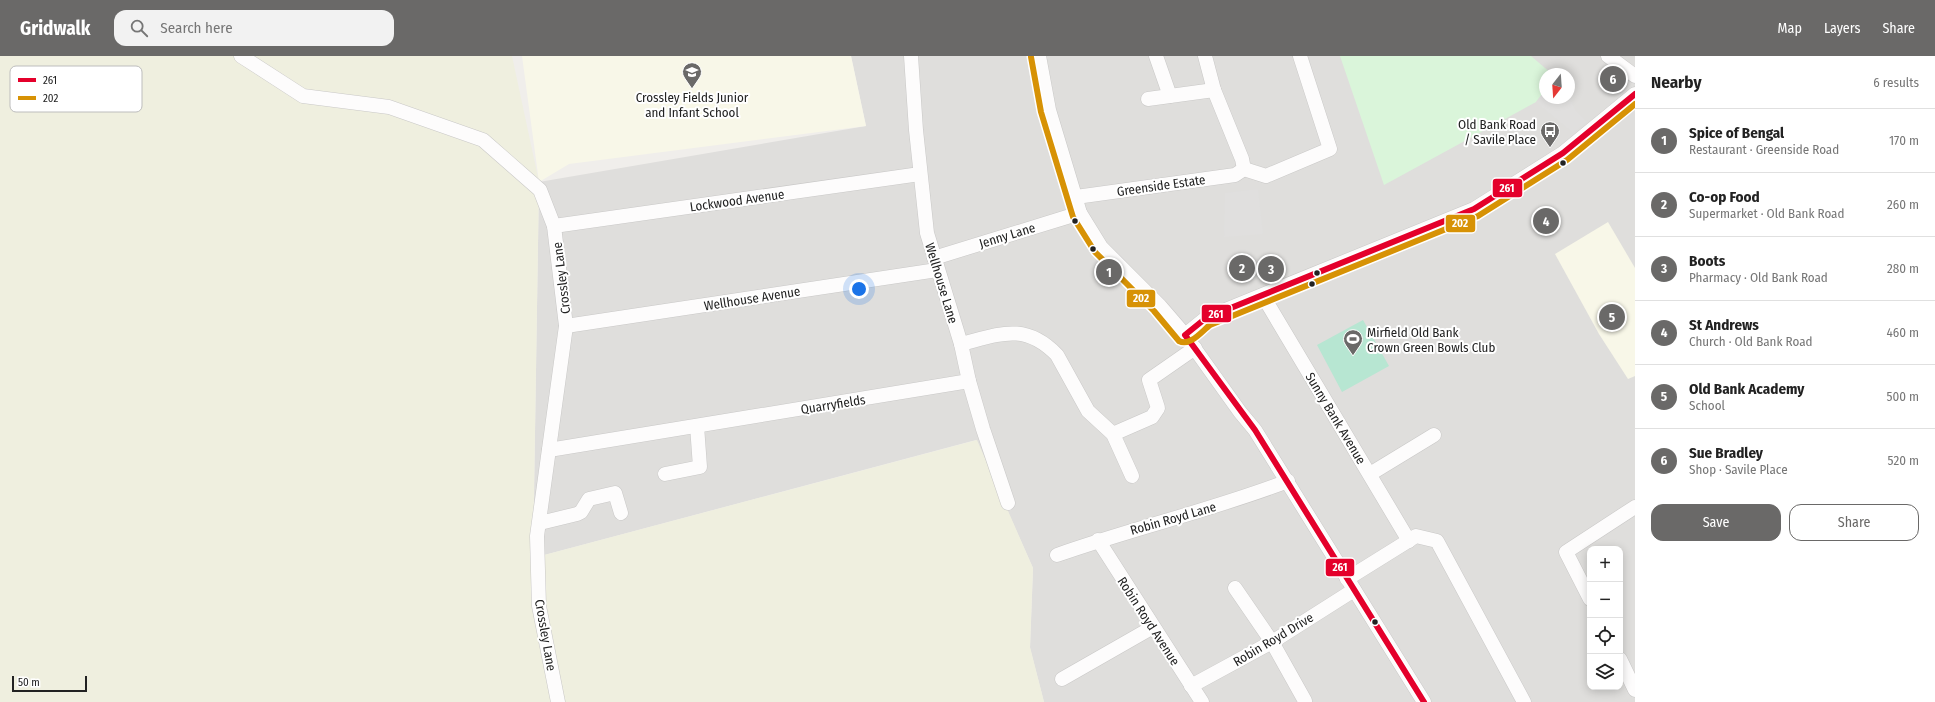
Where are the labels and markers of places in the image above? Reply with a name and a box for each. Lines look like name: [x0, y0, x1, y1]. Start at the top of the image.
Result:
school or university icon: Crossley Fields Junior and Infant School: [681, 61, 703, 89]
pin: 6: [1600, 64, 1626, 94]
place label: Crossley Fields Junior and Infant School: [636, 90, 749, 120]
place label: Old Bank Road / Savile Place: [1458, 117, 1536, 147]
bus stop icon: Old Bank Road / Savile Place: [1539, 120, 1561, 148]
unlabelled marker: [1558, 158, 1568, 168]
pin: 4: [1533, 206, 1559, 236]
unlabelled marker: [1070, 216, 1080, 226]
unlabelled marker: [1088, 244, 1098, 254]
pin: 2: [1229, 253, 1255, 283]
pin: 3: [1258, 254, 1284, 284]
pin: 1: [1096, 257, 1122, 287]
unlabelled marker: [1312, 268, 1322, 278]
unlabelled marker: [1307, 279, 1317, 289]
pin: 5: [1599, 302, 1625, 332]
place label: Mirfield Old Bank Crown Green Bowls Club: [1367, 325, 1495, 355]
sports icon: Mirfield Old Bank Crown Green Bowls Club: [1342, 328, 1364, 356]
unlabelled marker: [1370, 617, 1380, 627]

